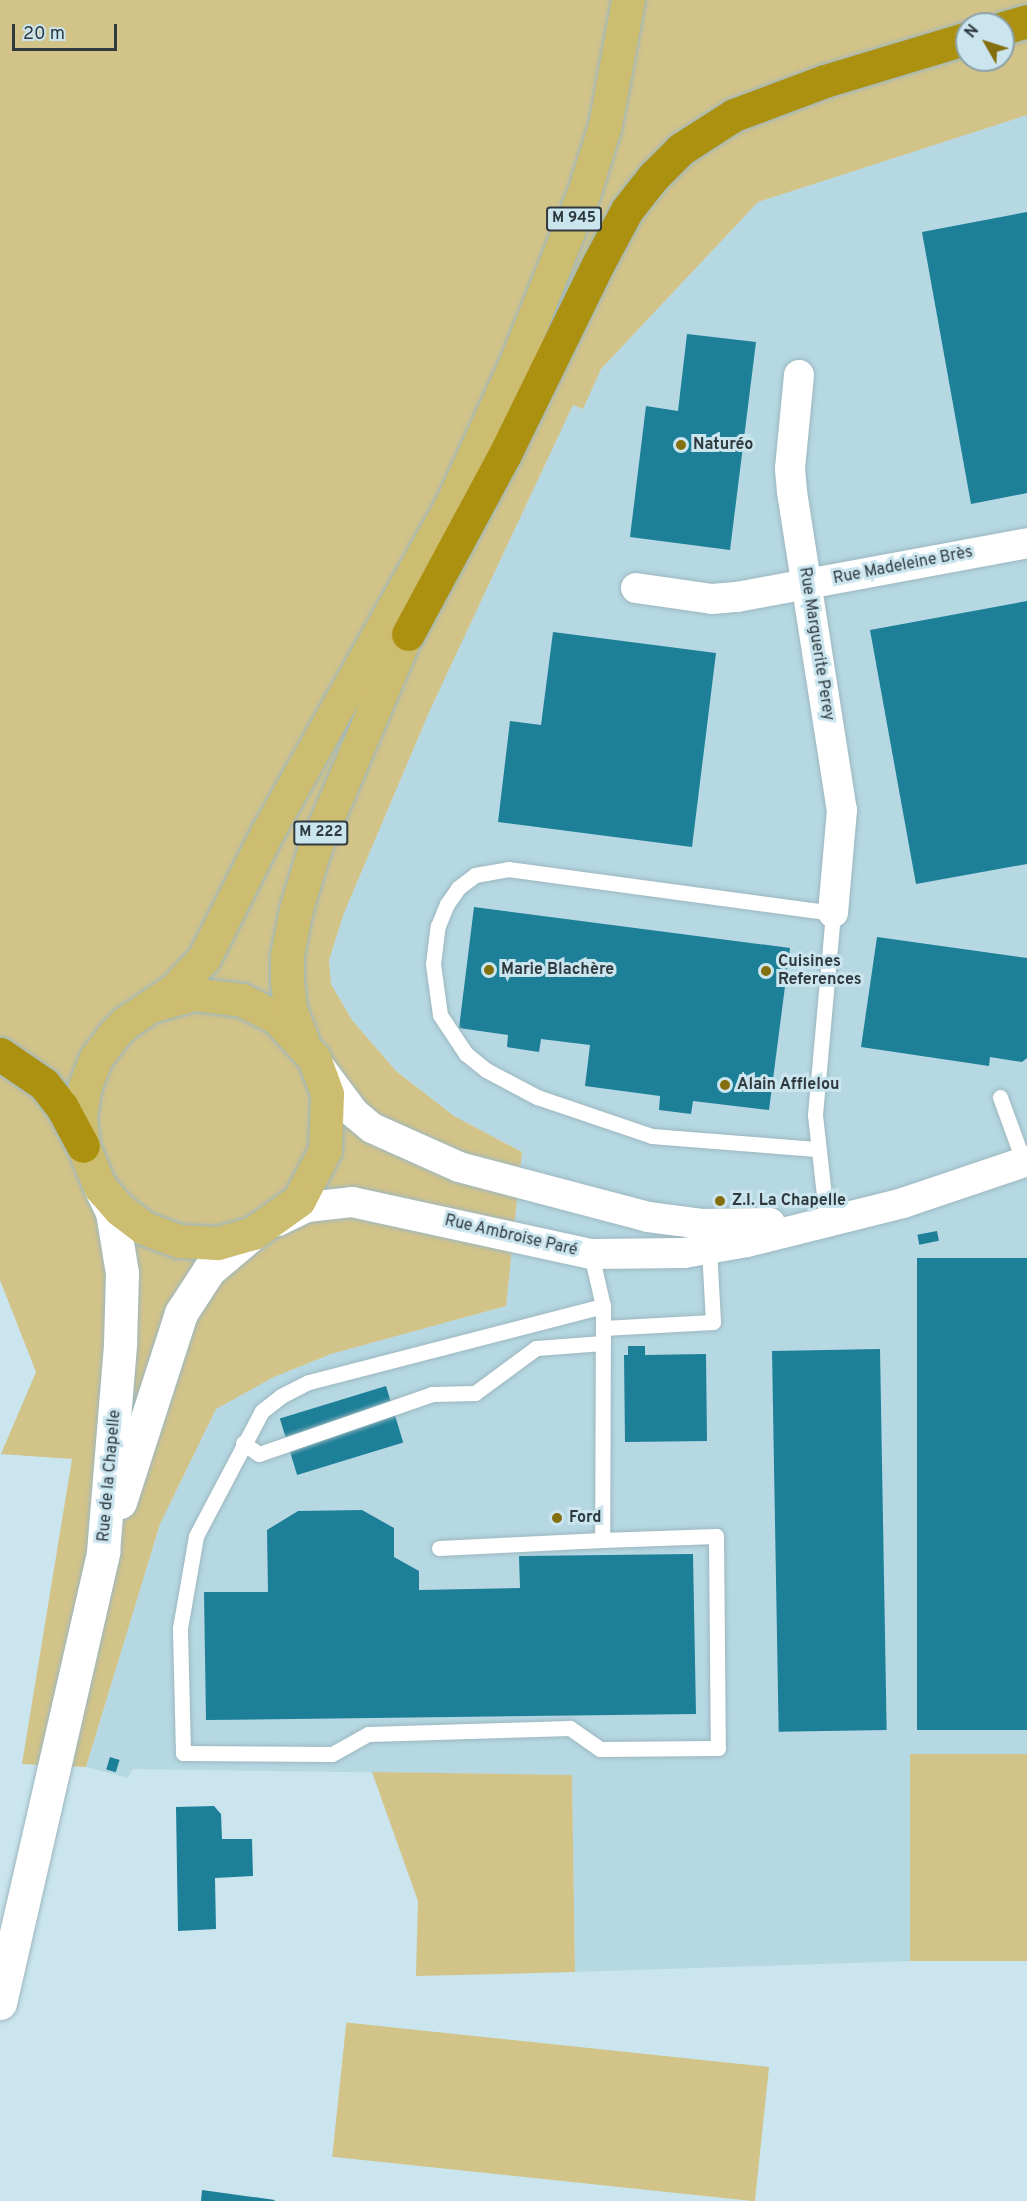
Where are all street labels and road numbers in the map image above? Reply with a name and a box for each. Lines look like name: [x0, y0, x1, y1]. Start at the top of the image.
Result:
road number: M 945: [546, 207, 602, 231]
street label: Rue Madeleine Brès: [832, 543, 974, 589]
street label: Rue Marguerite Perey: [794, 566, 838, 722]
road number: M 222: [292, 821, 350, 845]
street label: Rue Ambroise Paré: [442, 1211, 580, 1261]
street label: Rue de la Chapelle: [95, 1409, 125, 1543]

